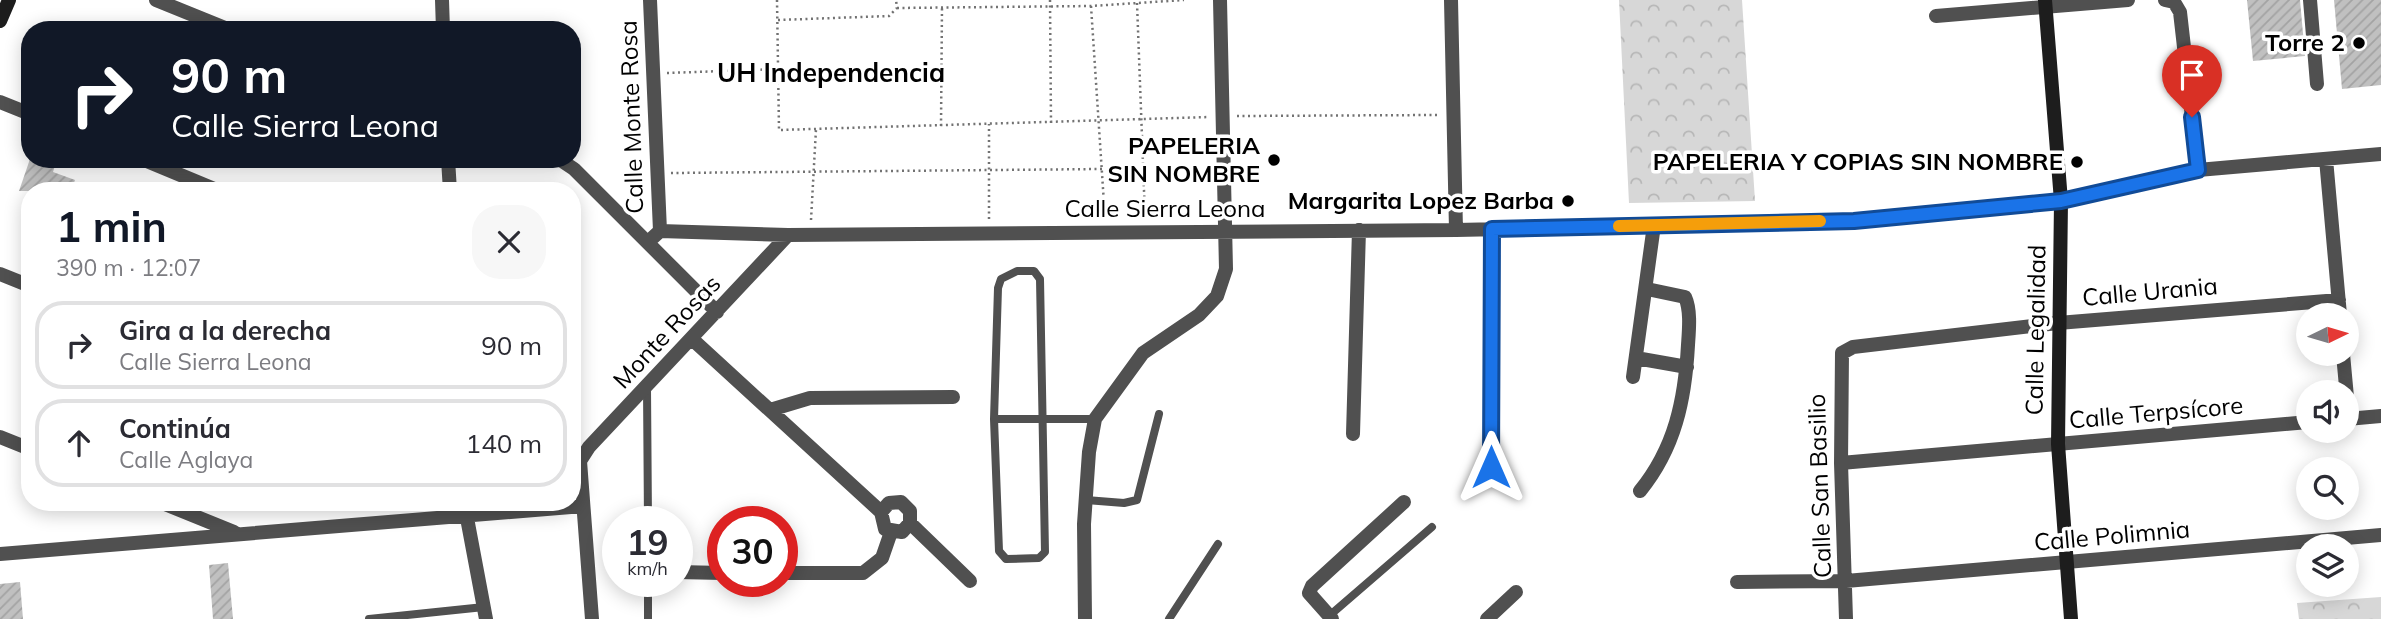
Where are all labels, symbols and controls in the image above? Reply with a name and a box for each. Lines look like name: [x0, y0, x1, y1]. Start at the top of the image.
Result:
street label: Calle Monte Rosa: [613, 20, 649, 214]
place label: Torre 2: [2265, 27, 2345, 57]
marker: Torre 2: [2351, 35, 2367, 51]
text: 90 m: [171, 44, 287, 105]
pin: [2162, 45, 2222, 117]
icon: right: [56, 49, 147, 140]
district label: UH Independencia: [717, 56, 945, 89]
icon: arrive: [2173, 56, 2211, 94]
text: Calle Sierra Leona: [171, 105, 439, 145]
place label: PAPELERIA SIN NOMBRE: [1107, 130, 1260, 188]
place label: PAPELERIA Y COPIAS SIN NOMBRE: [1653, 146, 2063, 176]
marker: PAPELERIA SIN NOMBRE: [1266, 152, 1282, 168]
marker: PAPELERIA Y COPIAS SIN NOMBRE: [2069, 154, 2085, 170]
place label: Margarita Lopez Barba: [1288, 185, 1554, 215]
street label: Calle Sierra Leona: [1064, 193, 1266, 223]
marker: Margarita Lopez Barba: [1560, 193, 1576, 209]
text: 1 min: [56, 200, 167, 253]
button: close: [472, 205, 546, 279]
street label: Calle Legalidad: [2019, 244, 2051, 416]
text: 390 m · 12:07: [56, 253, 201, 282]
street label: Monte Rosas: [606, 268, 726, 394]
street label: Calle Urania: [2081, 270, 2219, 312]
north arrow: [2296, 303, 2359, 366]
map controls: [2296, 303, 2359, 597]
text: Gira a la derecha: [119, 314, 331, 347]
icon: right: [60, 326, 98, 364]
text: 90 m: [481, 329, 542, 362]
text: Calle Sierra Leona: [119, 347, 312, 376]
button: sound: [2296, 380, 2359, 443]
street label: Calle Terpsícore: [2068, 389, 2244, 435]
street label: Calle San Basilio: [1801, 393, 1837, 579]
text: Continúa: [119, 412, 231, 445]
icon: ahead: [60, 424, 98, 462]
text: 140 m: [466, 427, 542, 460]
position arrow: [1454, 430, 1528, 504]
text: Calle Aglaya: [119, 445, 253, 474]
button: search: [2296, 457, 2359, 520]
speed limit sign: 30: [707, 506, 798, 597]
street label: Calle Polimnia: [2033, 513, 2191, 557]
text: 19: [626, 520, 669, 564]
button: layers: [2296, 534, 2359, 597]
text: km/h: [627, 557, 668, 580]

